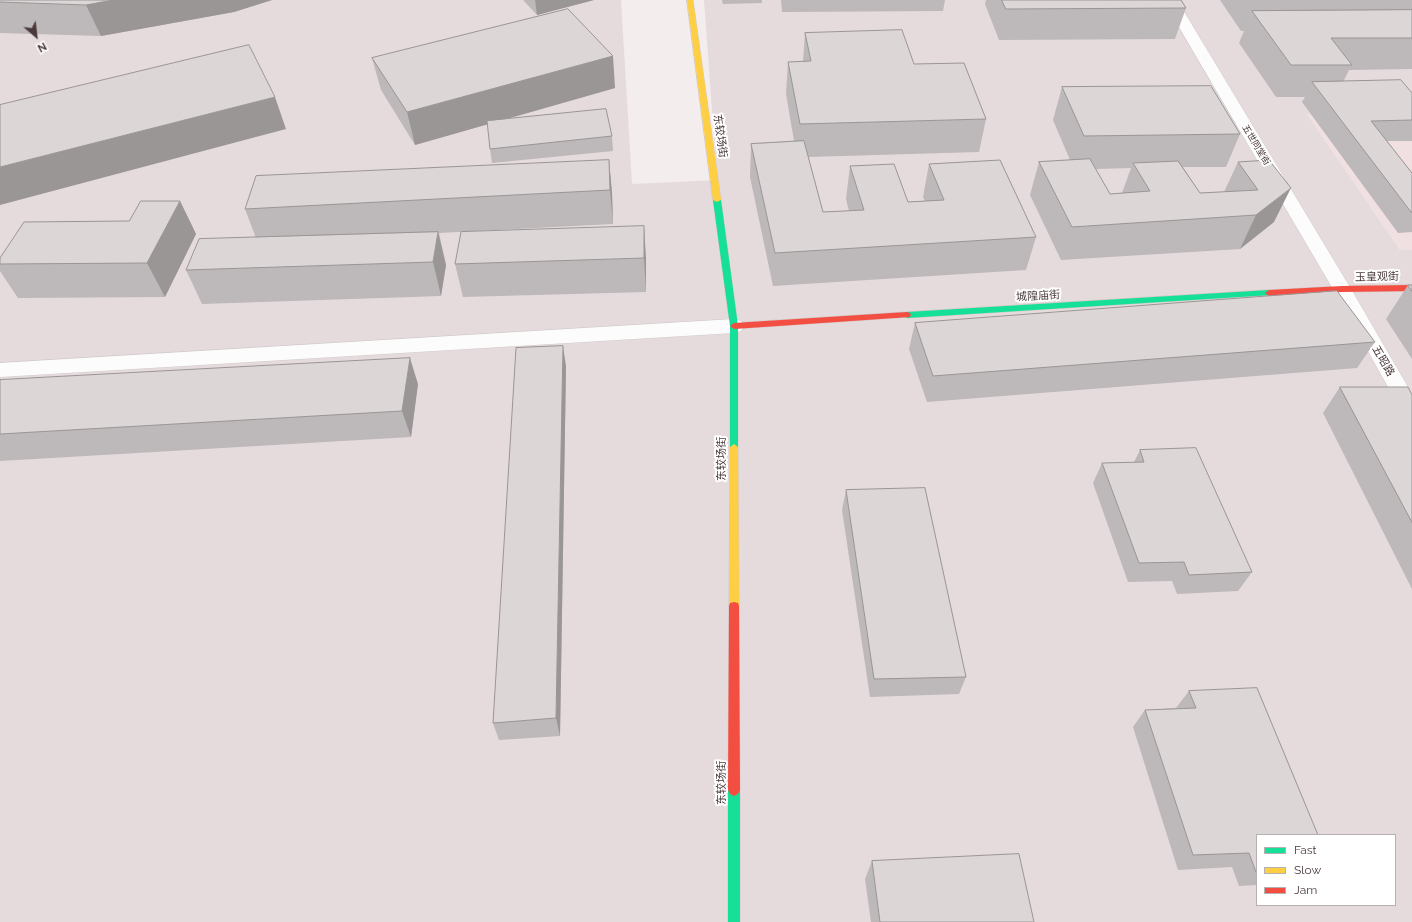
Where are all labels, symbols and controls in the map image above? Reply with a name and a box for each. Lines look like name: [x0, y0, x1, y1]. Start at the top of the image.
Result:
north arrow: [16, 16, 56, 56]
text: N: [35, 39, 49, 55]
street label: 东较场街: [710, 113, 730, 159]
street label: 五世同堂街: [1240, 123, 1272, 167]
street label: 玉皇观街: [1355, 270, 1399, 284]
street label: 城隍庙街: [1016, 288, 1060, 304]
street label: 五昭路: [1369, 343, 1397, 379]
street label: 东较场街: [715, 437, 729, 481]
street label: 东较场街: [715, 761, 729, 805]
legend: [1256, 834, 1396, 906]
text: Fast: [1294, 843, 1317, 857]
text: Slow: [1294, 863, 1321, 877]
text: Jam: [1294, 883, 1317, 897]

